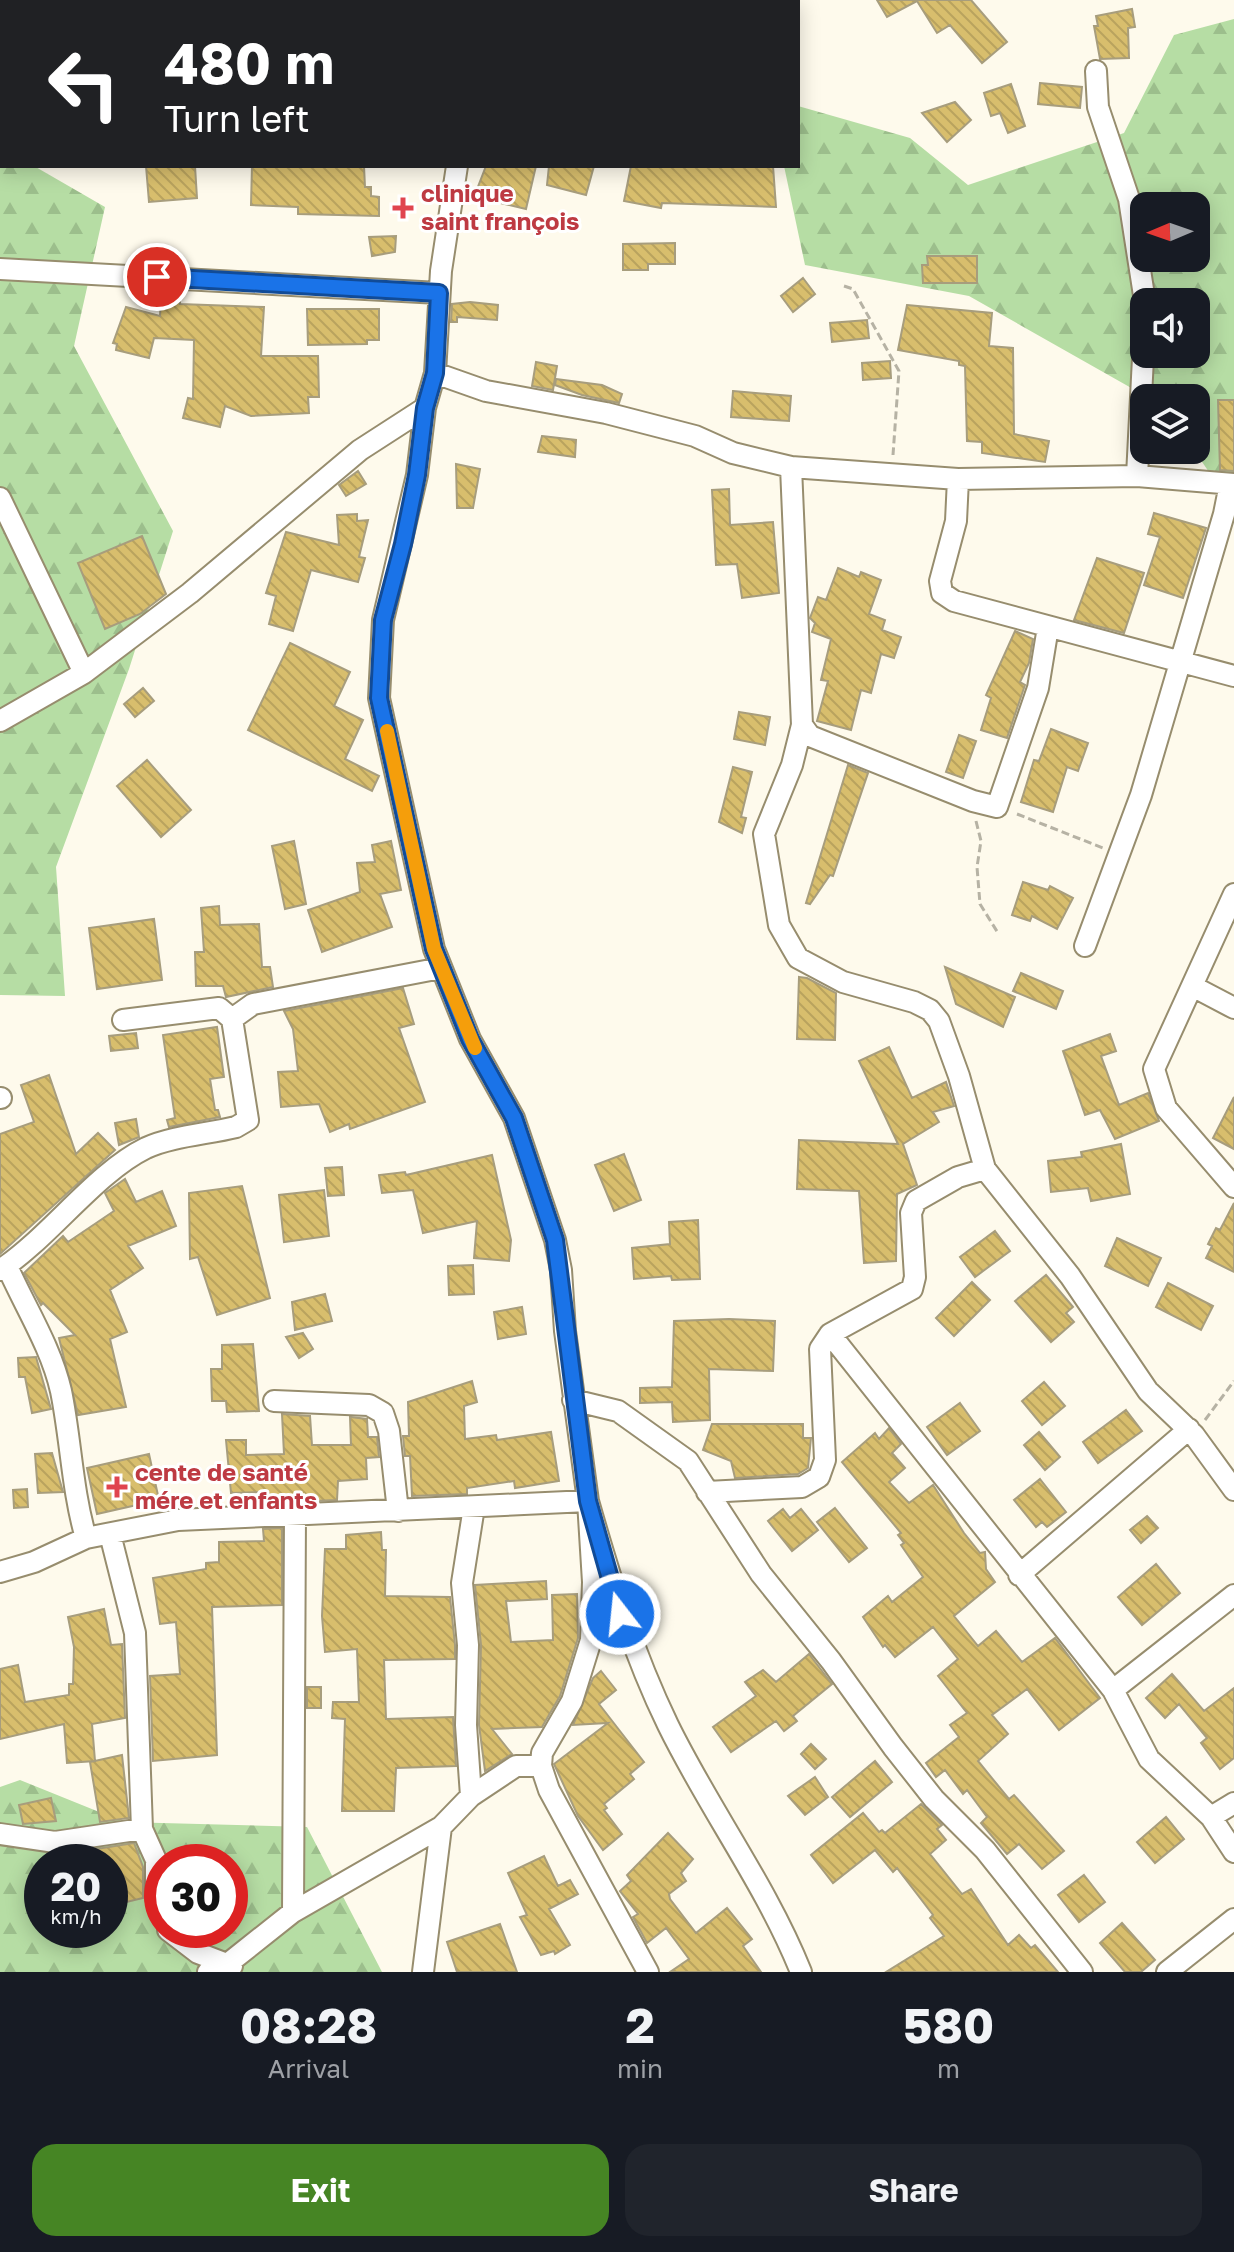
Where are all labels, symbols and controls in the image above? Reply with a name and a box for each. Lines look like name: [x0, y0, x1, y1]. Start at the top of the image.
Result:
text: 480 m: [164, 29, 334, 96]
icon: left: [32, 32, 136, 136]
text: Turn left: [164, 97, 310, 140]
place label: clinique saint françois: [421, 178, 579, 235]
north arrow: [1130, 192, 1210, 272]
map controls: [1130, 192, 1210, 464]
marker: clinique saint françois: [392, 197, 414, 219]
pin: [123, 243, 191, 311]
icon: arrive: [135, 255, 179, 299]
button: sound: [1130, 288, 1210, 368]
button: layers: [1130, 384, 1210, 464]
place label: cente de santé mére et enfants: [135, 1457, 317, 1514]
marker: cente de santé mére et enfants: [106, 1476, 128, 1498]
position arrow: [578, 1572, 662, 1656]
speed limit sign: 30: [144, 1844, 248, 1948]
text: 20: [51, 1862, 101, 1910]
text: km/h: [51, 1904, 101, 1928]
text: 08:28: [240, 1996, 377, 2054]
text: 2: [625, 1996, 655, 2054]
text: 580: [903, 1996, 994, 2054]
text: Arrival: [268, 2053, 349, 2084]
text: min: [617, 2053, 663, 2084]
text: m: [937, 2053, 960, 2084]
button: Exit: [32, 2144, 609, 2236]
button: Share: [625, 2144, 1202, 2236]

